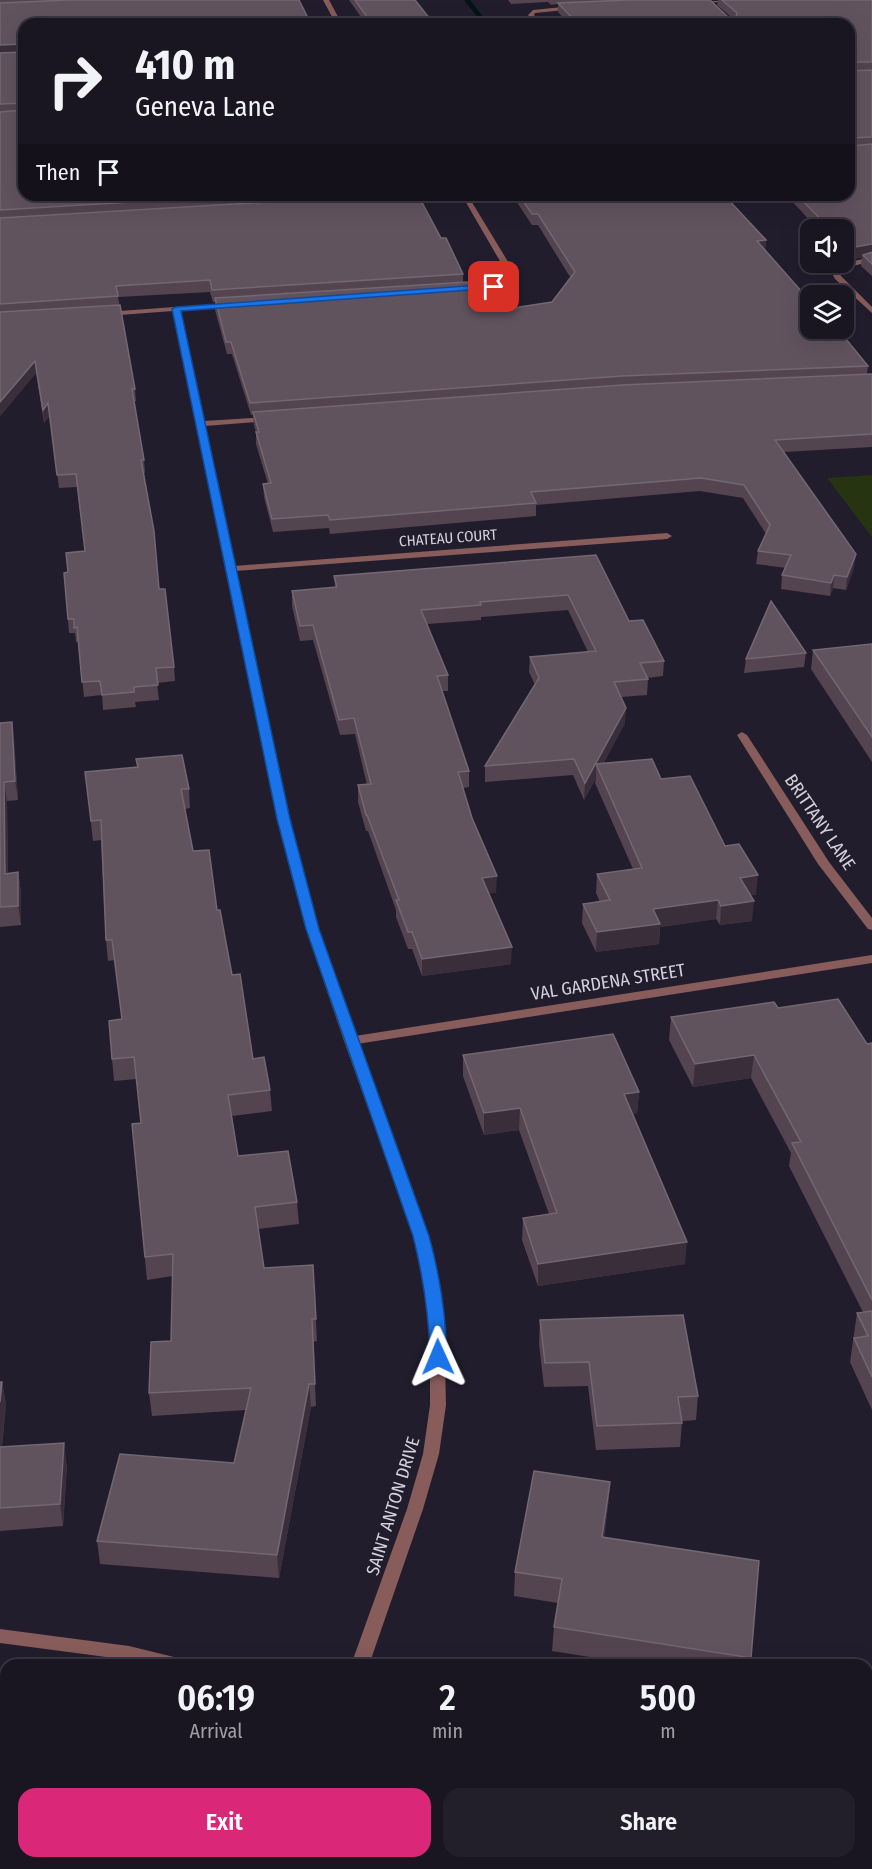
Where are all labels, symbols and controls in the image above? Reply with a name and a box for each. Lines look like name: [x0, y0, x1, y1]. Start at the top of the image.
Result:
text: 410 m: [135, 40, 235, 90]
icon: right: [36, 42, 114, 120]
text: Geneva Lane: [135, 91, 275, 123]
icon: arrive: [92, 156, 125, 189]
text: Then: [36, 159, 80, 186]
map controls: [800, 219, 854, 339]
button: sound: [800, 219, 854, 273]
pin: [468, 261, 519, 312]
icon: arrive: [477, 270, 510, 303]
button: layers: [800, 285, 854, 339]
street label: CHATEAU COURT: [398, 526, 498, 550]
street label: BRITTANY LANE: [780, 770, 860, 874]
street label: VAL GARDENA STREET: [529, 959, 687, 1005]
position arrow: [406, 1325, 470, 1389]
street label: SAINT ANTON DRIVE: [361, 1434, 425, 1578]
text: 06:19: [177, 1676, 255, 1720]
text: 2: [439, 1676, 456, 1720]
text: 500: [640, 1676, 696, 1720]
text: Arrival: [189, 1719, 243, 1743]
text: min: [432, 1719, 463, 1743]
text: m: [660, 1719, 676, 1743]
button: Exit: [18, 1788, 431, 1857]
button: Share: [443, 1788, 855, 1857]

